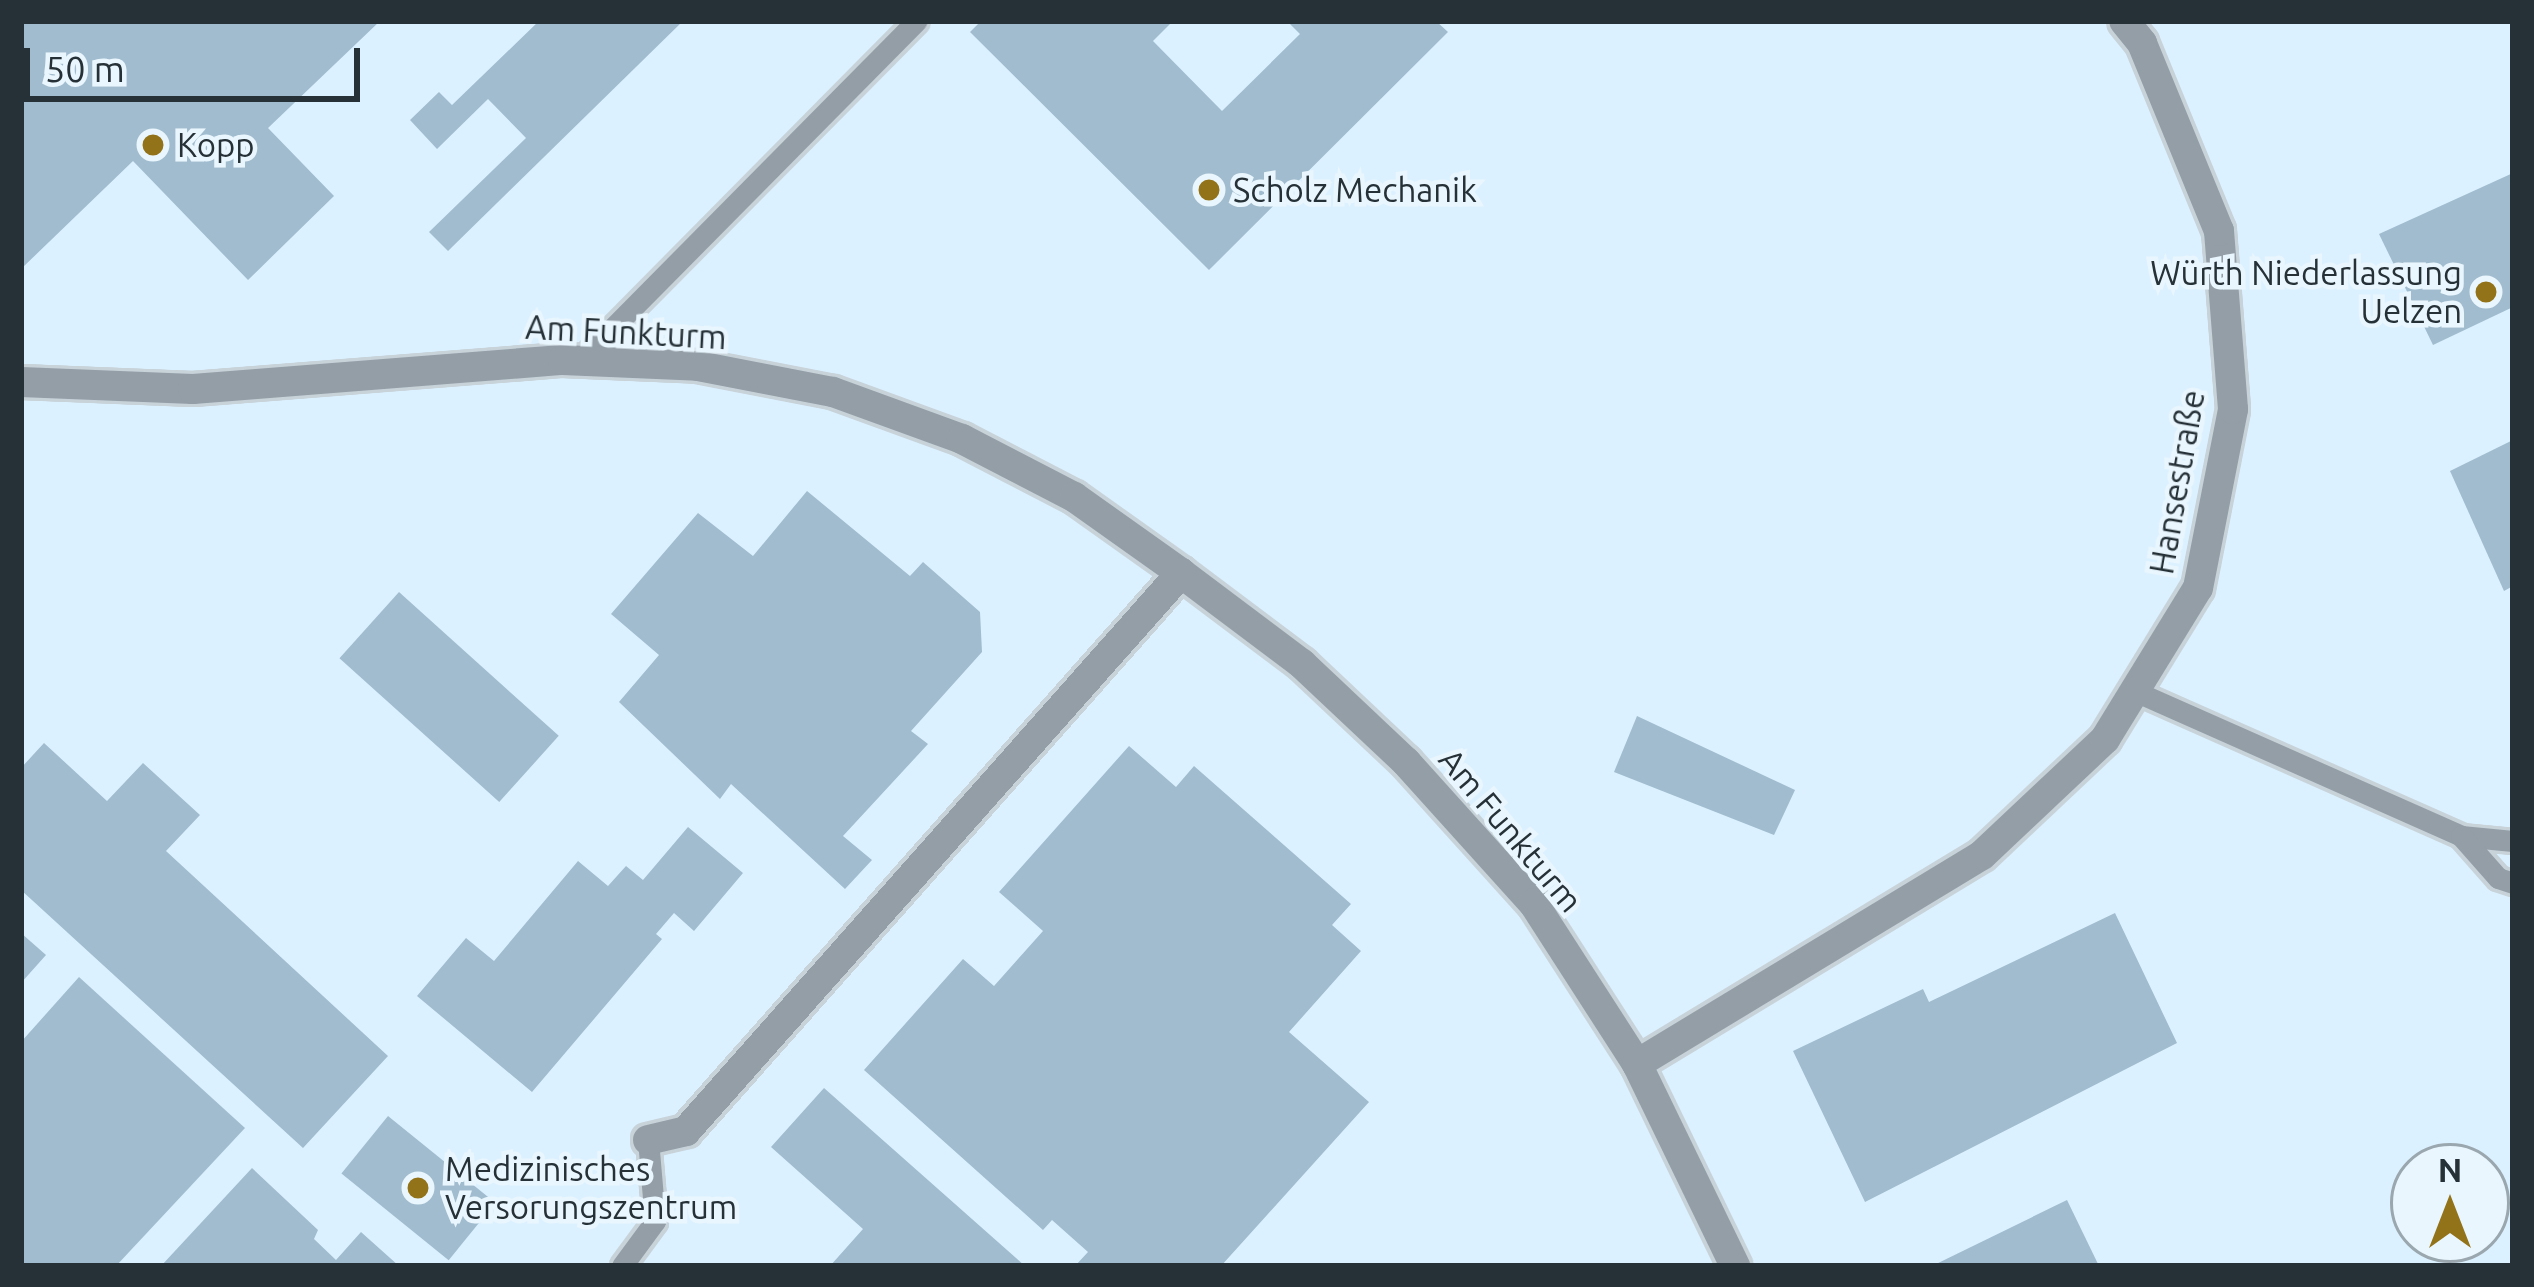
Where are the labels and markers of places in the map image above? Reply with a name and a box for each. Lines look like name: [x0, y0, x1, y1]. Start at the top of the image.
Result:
place label: Kopp: [177, 125, 255, 165]
marker: Kopp: [140, 132, 166, 158]
place label: Scholz Mechanik: [1233, 170, 1477, 210]
marker: Scholz Mechanik: [1196, 177, 1222, 203]
place label: Würth Niederlassung Uelzen: [2150, 253, 2462, 331]
marker: Würth Niederlassung Uelzen: [2473, 279, 2499, 305]
place label: Medizinisches Versorungszentrum: [445, 1149, 737, 1227]
marker: Medizinisches Versorungszentrum: [402, 1172, 434, 1204]

